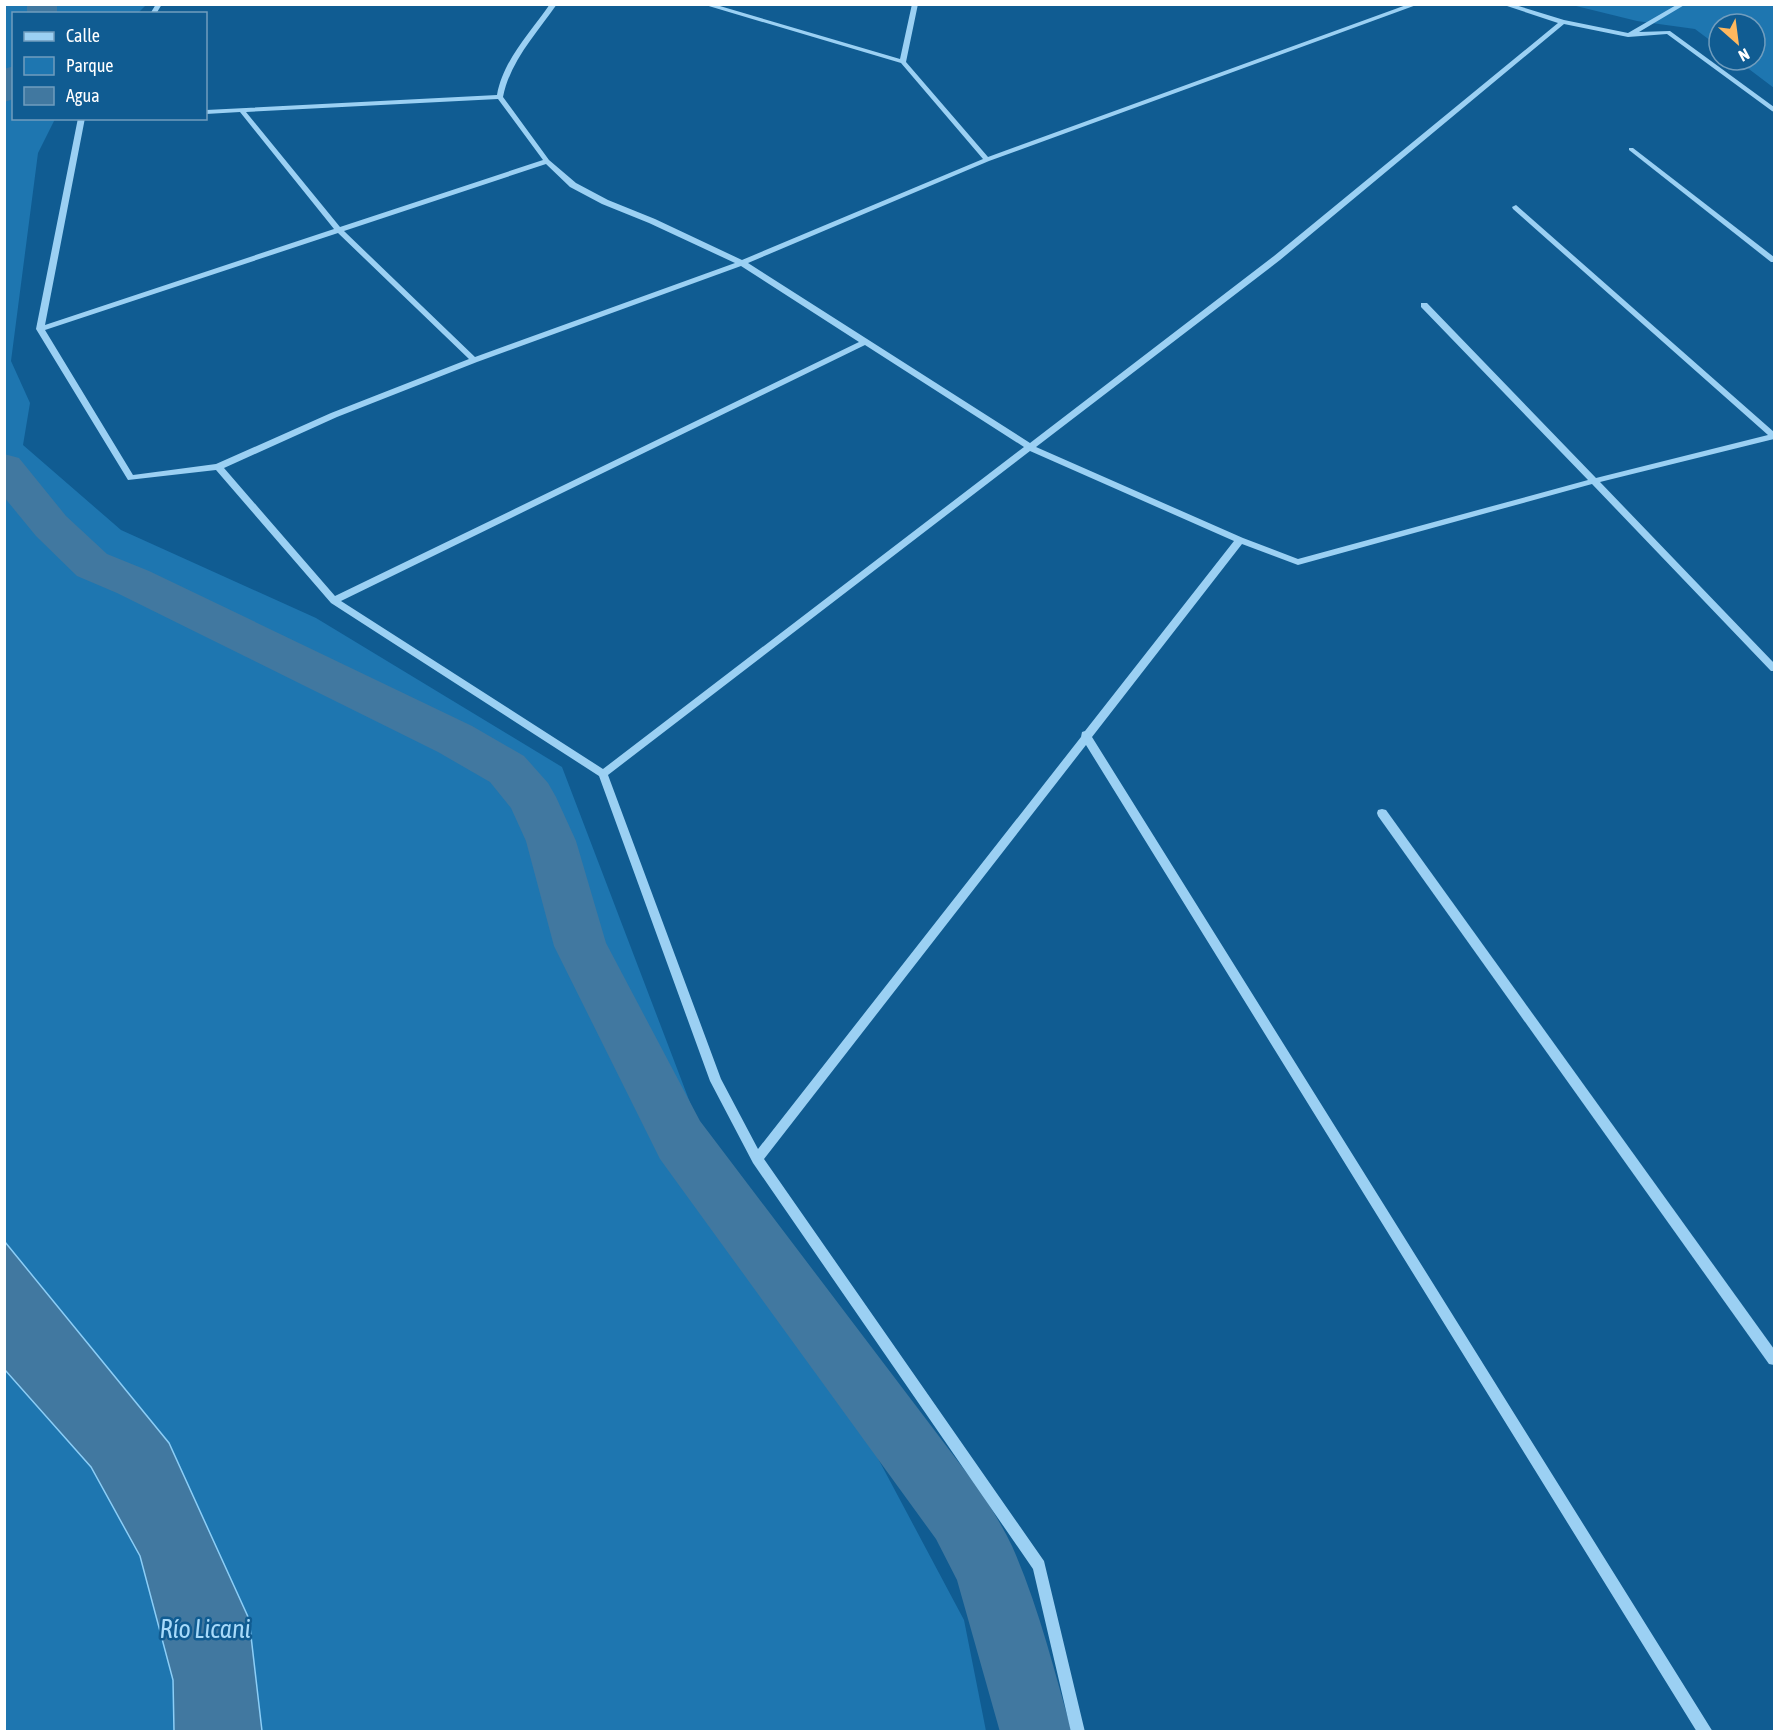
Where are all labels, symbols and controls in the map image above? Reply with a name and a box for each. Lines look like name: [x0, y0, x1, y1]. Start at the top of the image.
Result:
legend: [12, 12, 207, 120]
north arrow: [1707, 12, 1767, 72]
text: Calle: [66, 25, 100, 46]
text: N: [1736, 45, 1752, 65]
text: Parque: [66, 55, 114, 76]
text: Agua: [66, 85, 100, 106]
water label: Río Licani: [159, 1614, 251, 1644]

